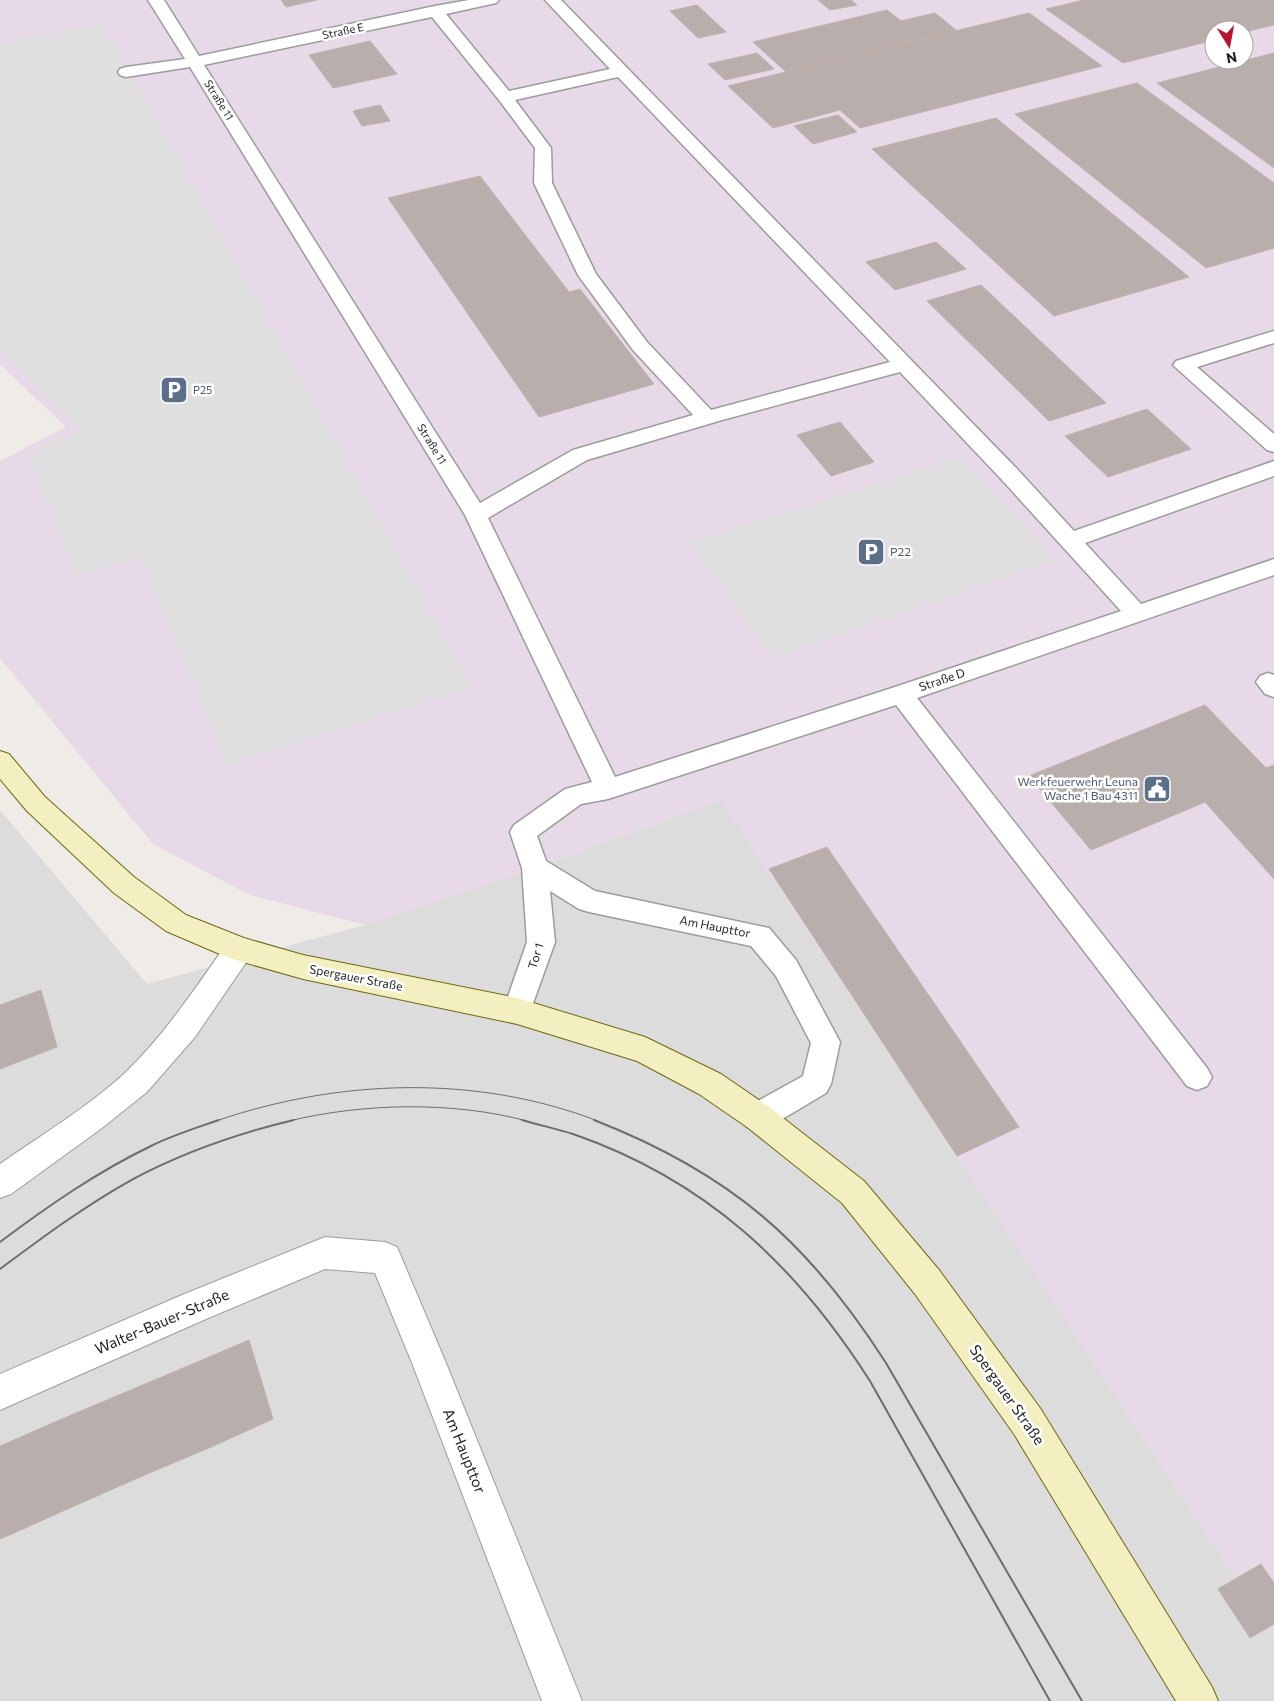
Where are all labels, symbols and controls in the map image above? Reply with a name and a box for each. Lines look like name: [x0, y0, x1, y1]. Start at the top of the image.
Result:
street label: Straße E: [321, 20, 365, 41]
north arrow: [1204, 20, 1254, 70]
text: N: [1225, 49, 1238, 68]
street label: Straße 11: [202, 77, 237, 122]
parking icon: P25: [159, 375, 189, 405]
place label: P25: [193, 383, 212, 396]
street label: Straße 11: [415, 421, 450, 466]
parking icon: P22: [856, 537, 886, 567]
place label: P22: [890, 544, 911, 558]
street label: Straße D: [917, 665, 967, 693]
place label: Werkfeuerwehr Leuna Wache 1 Bau 4311: [1018, 774, 1138, 802]
public building icon: Werkfeuerwehr Leuna Wache 1 Bau 4311: [1142, 774, 1172, 804]
street label: Am Haupttor: [679, 912, 752, 940]
street label: Tor 1: [525, 941, 546, 970]
street label: Spergauer Straße: [308, 961, 404, 993]
street label: Walter-Bauer-Straße: [92, 1285, 232, 1358]
street label: Spergauer Straße: [967, 1341, 1049, 1448]
street label: Am Haupttor: [440, 1406, 490, 1496]

